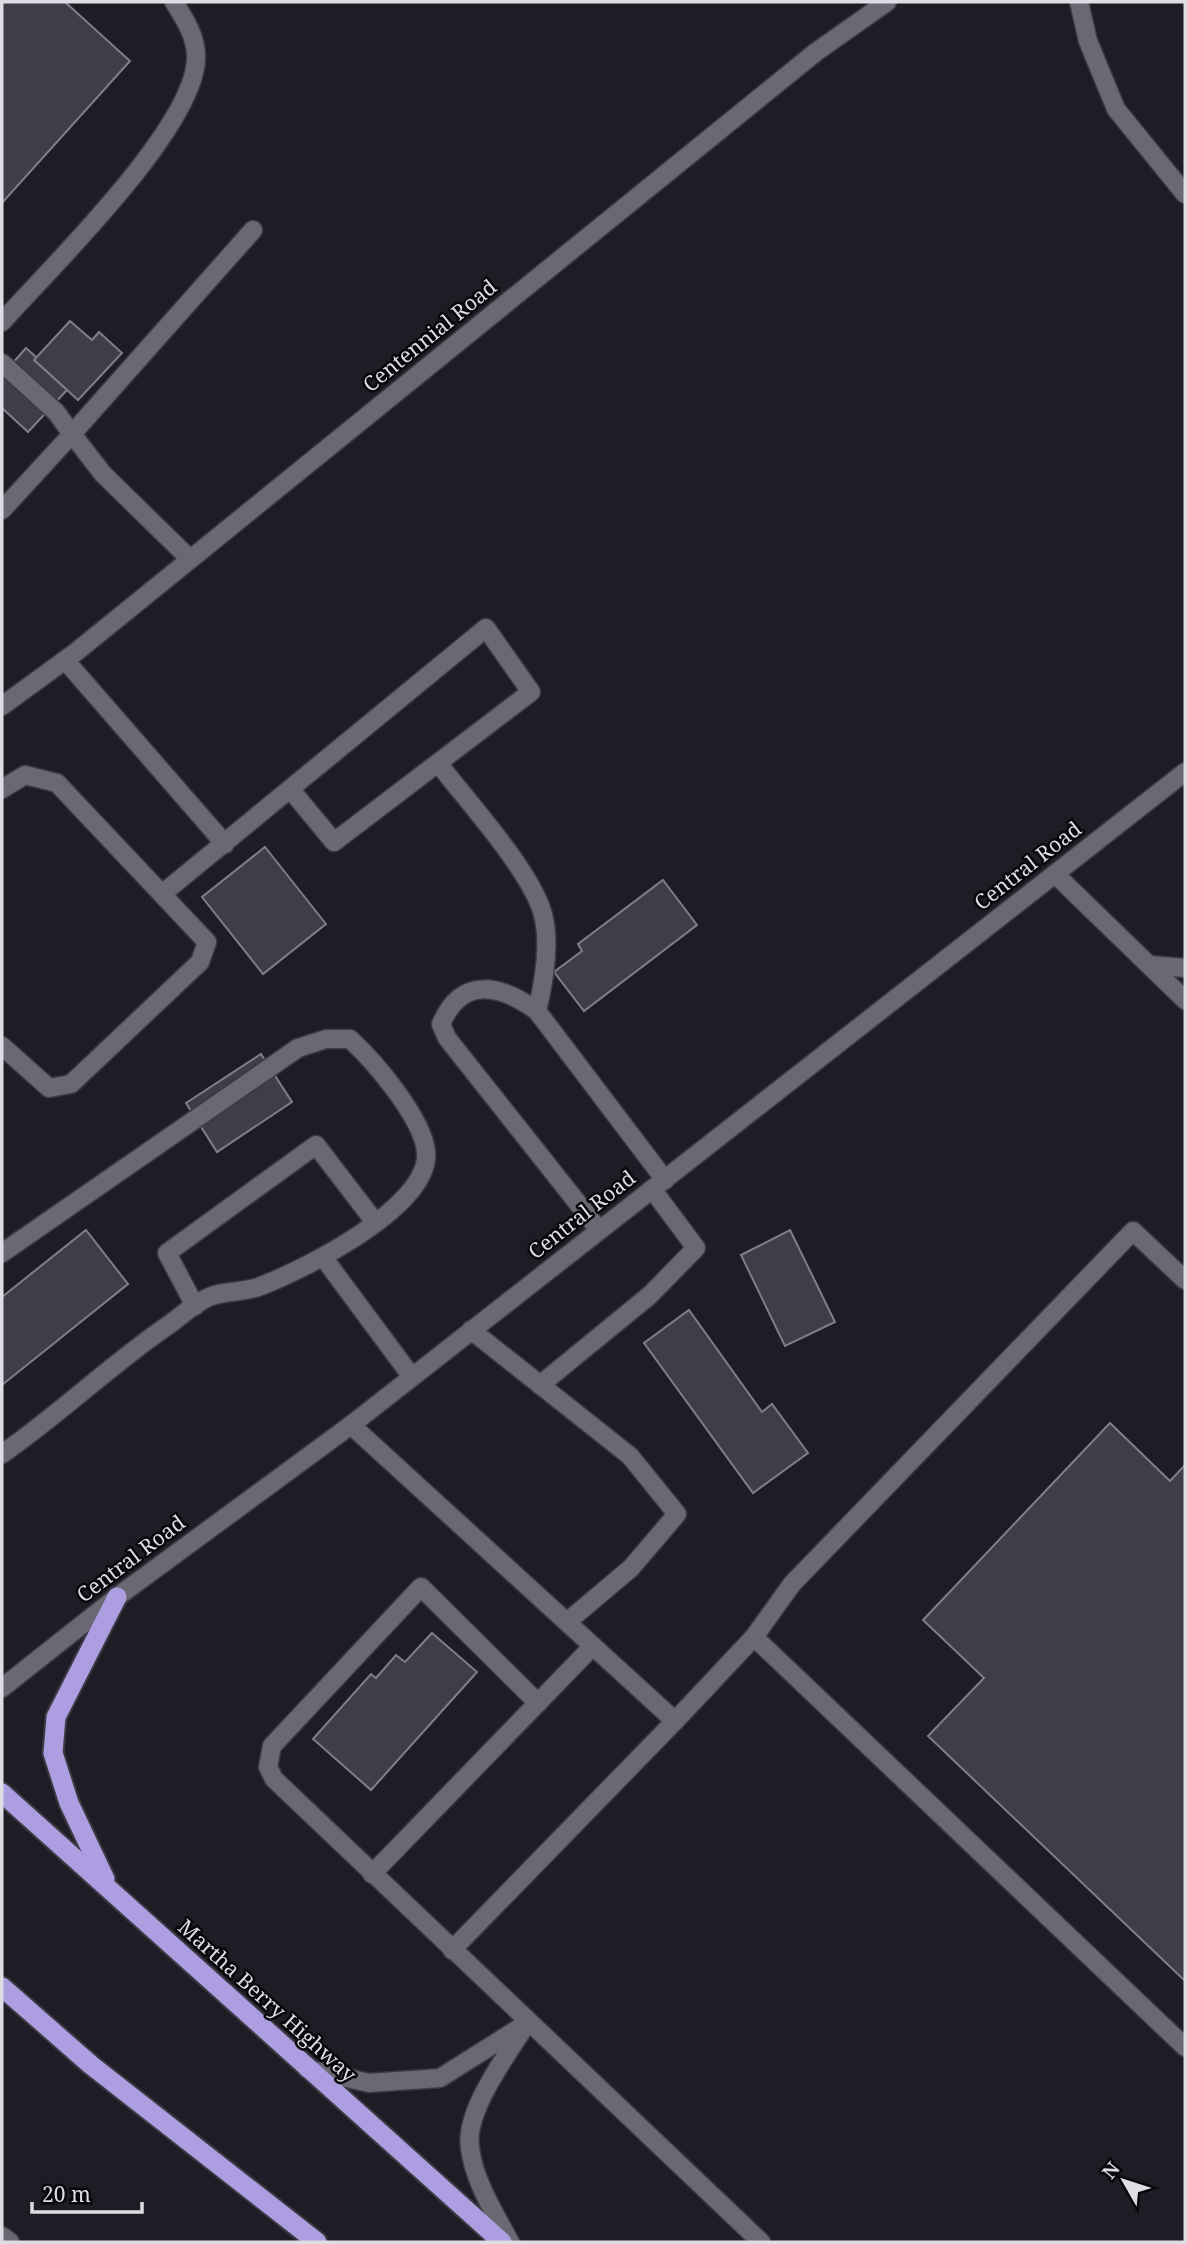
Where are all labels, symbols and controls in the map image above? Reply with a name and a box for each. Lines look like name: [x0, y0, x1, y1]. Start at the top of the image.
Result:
street label: Centennial Road: [357, 273, 502, 398]
street label: Central Road: [968, 814, 1087, 916]
street label: Central Road: [522, 1163, 641, 1265]
street label: Central Road: [70, 1508, 190, 1608]
street label: Martha Berry Highway: [173, 1913, 363, 2088]
north arrow: [1089, 2146, 1159, 2216]
text: N: [1096, 2156, 1126, 2184]
scale bar: [32, 2170, 142, 2214]
text: 20 m: [42, 2180, 91, 2208]

